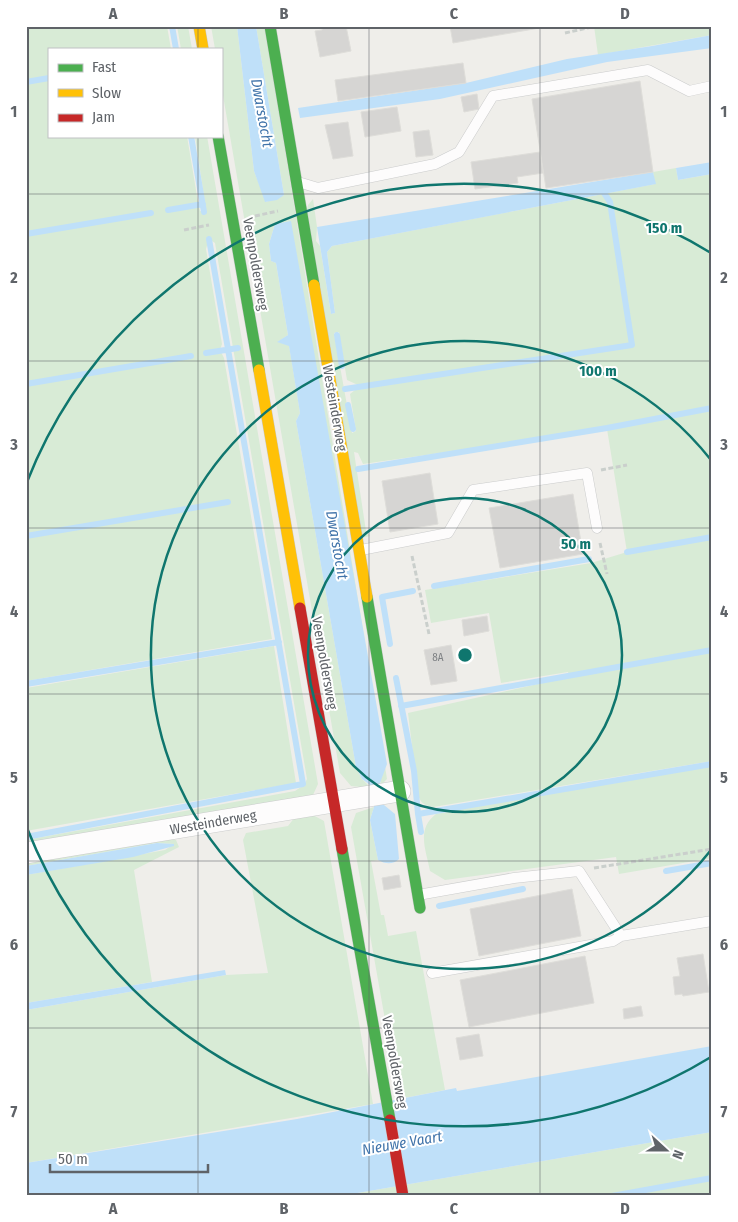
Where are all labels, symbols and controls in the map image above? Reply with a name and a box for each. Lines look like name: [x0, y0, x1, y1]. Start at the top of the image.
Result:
text: A: [108, 4, 118, 23]
text: B: [280, 4, 289, 23]
text: C: [450, 4, 459, 23]
text: D: [620, 4, 630, 23]
legend: [48, 48, 222, 138]
text: Fast: [92, 58, 116, 76]
water label: Dwarstocht: [247, 77, 277, 149]
text: Slow: [92, 84, 121, 102]
text: 1: [11, 102, 17, 121]
text: 1: [721, 102, 727, 121]
text: Jam: [92, 108, 115, 126]
street label: Veenpoldersweg: [239, 216, 272, 312]
text: 150 m: [646, 219, 682, 237]
text: 2: [9, 268, 18, 287]
text: 2: [719, 268, 728, 287]
text: 100 m: [579, 362, 617, 380]
street label: Westeinderweg: [319, 364, 351, 453]
text: 3: [9, 435, 18, 454]
text: 3: [719, 435, 728, 454]
water label: Dwarstocht: [322, 509, 352, 581]
text: 50 m: [561, 535, 591, 553]
text: 4: [10, 602, 18, 621]
text: 4: [720, 602, 728, 621]
street label: Veenpoldersweg: [308, 615, 341, 711]
centre of rings: [456, 646, 474, 664]
house number: 8A: [432, 651, 444, 664]
text: 5: [10, 768, 18, 787]
text: 5: [720, 768, 728, 787]
street label: Westeinderweg: [169, 806, 258, 838]
text: 6: [10, 935, 18, 954]
text: 6: [720, 935, 728, 954]
street label: Veenpoldersweg: [378, 1014, 411, 1110]
text: 7: [11, 1102, 18, 1121]
text: 7: [721, 1102, 728, 1121]
north arrow: [640, 1124, 690, 1174]
water label: Nieuwe Vaart: [361, 1127, 444, 1159]
scale bar: [50, 1142, 208, 1174]
text: N: [668, 1148, 687, 1161]
text: 50 m: [58, 1150, 88, 1168]
text: A: [108, 1199, 118, 1218]
text: B: [280, 1199, 289, 1218]
text: C: [450, 1199, 459, 1218]
text: D: [620, 1199, 630, 1218]

